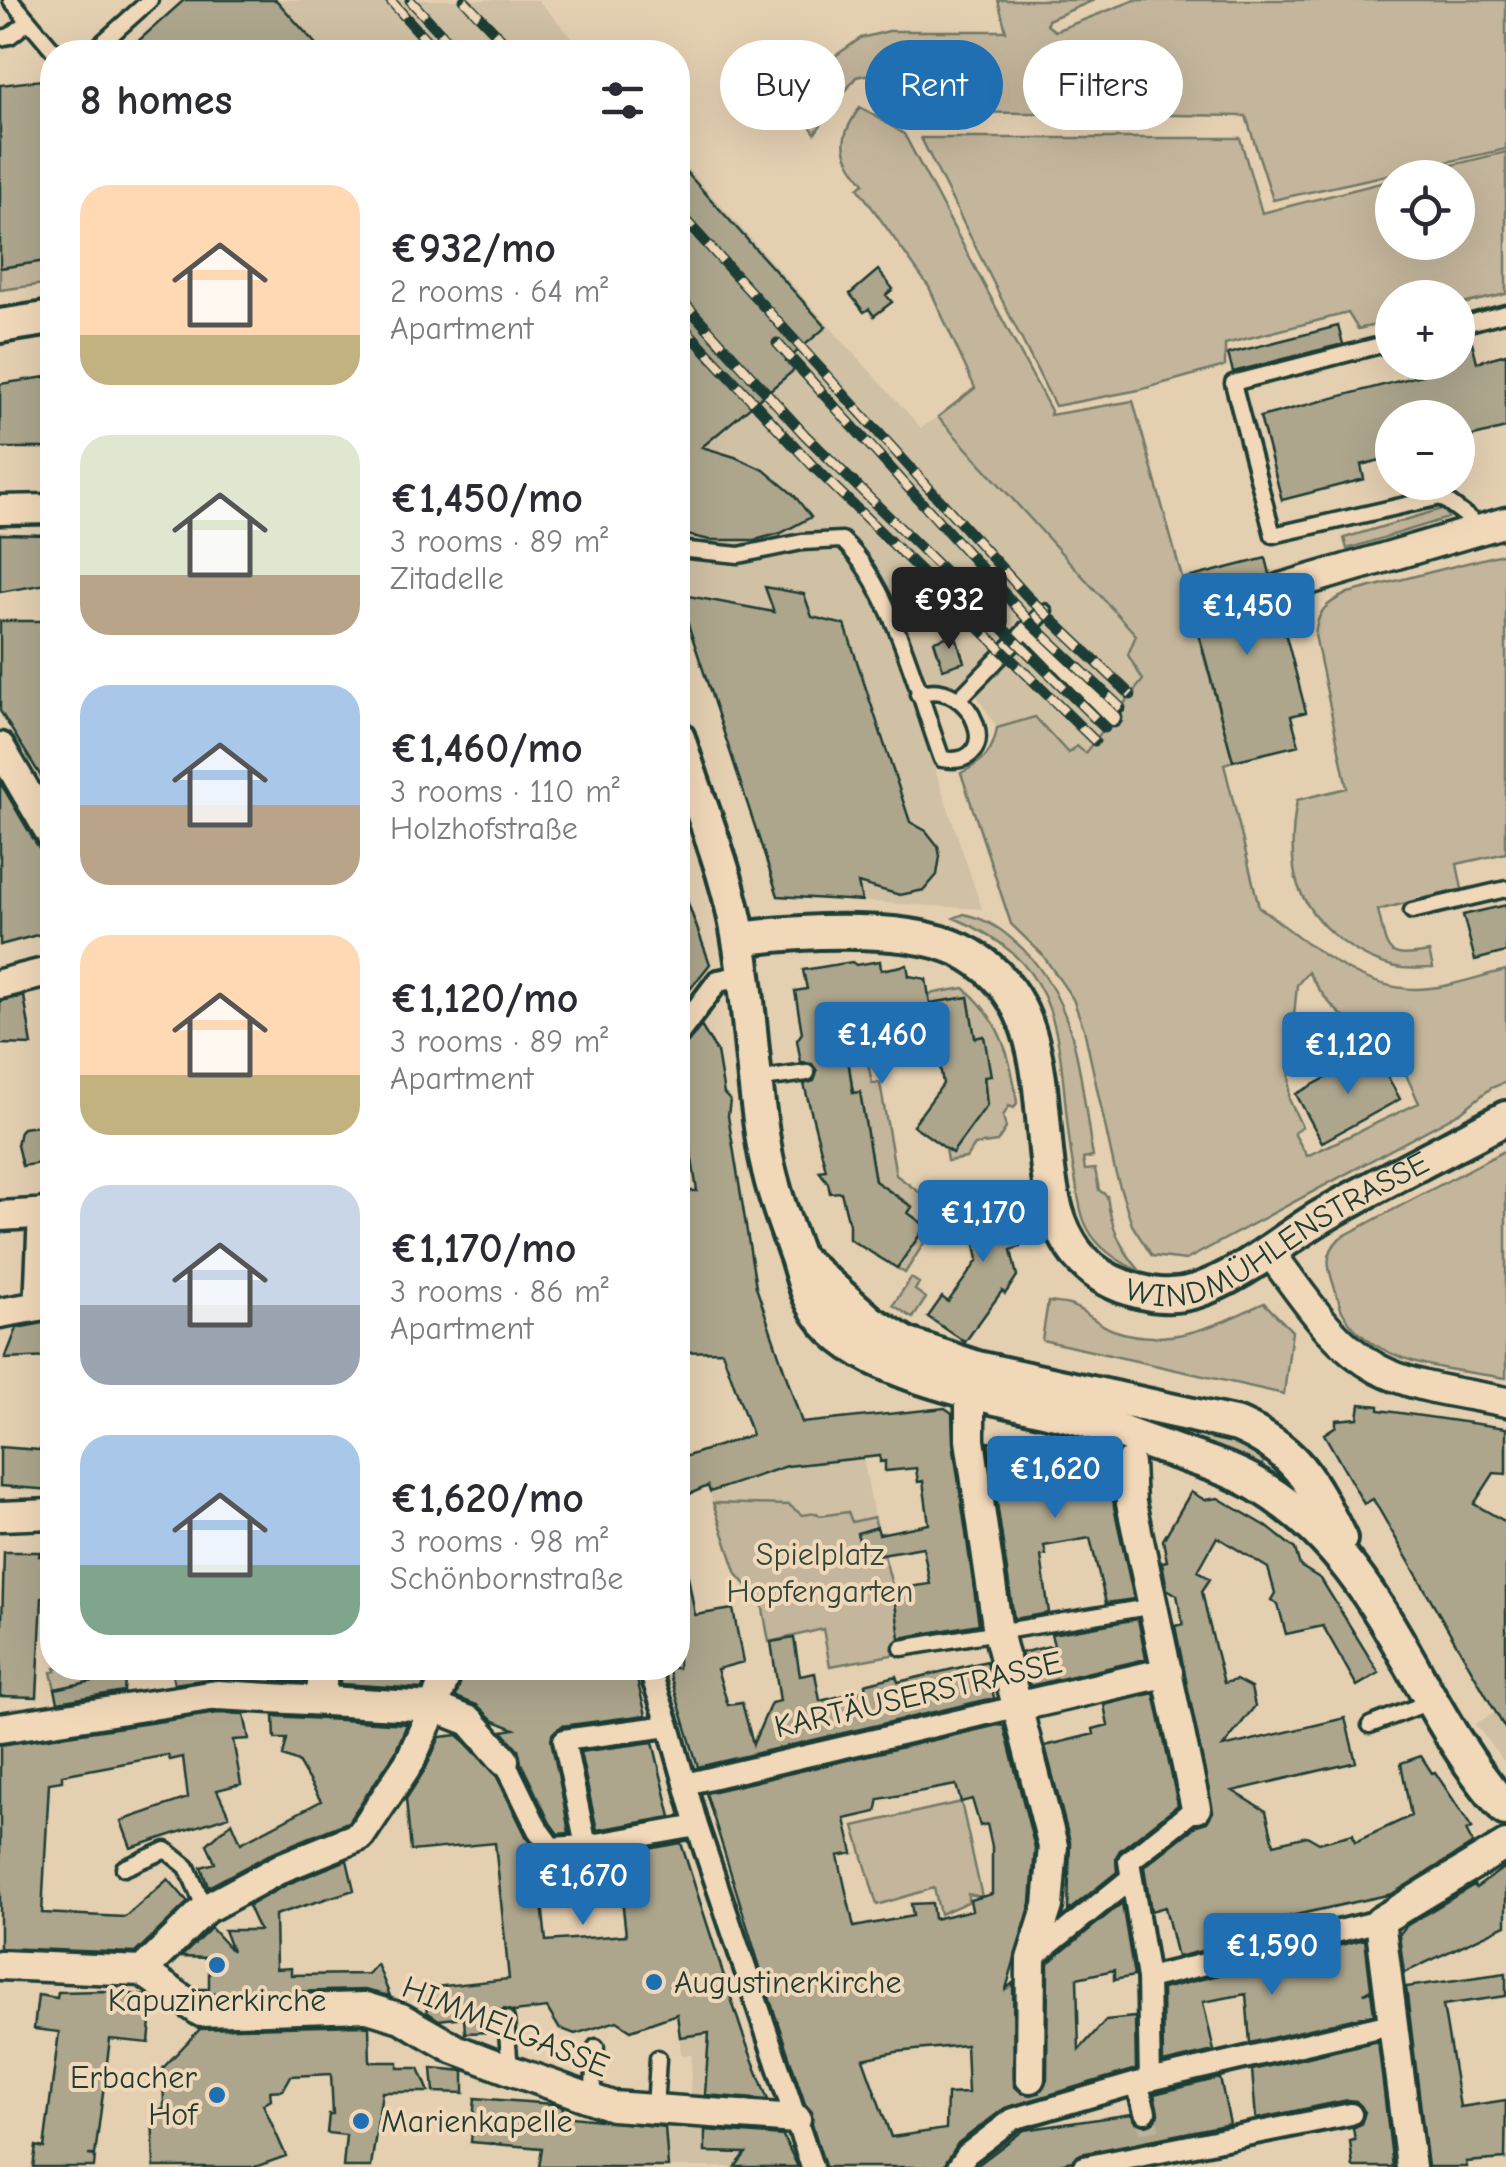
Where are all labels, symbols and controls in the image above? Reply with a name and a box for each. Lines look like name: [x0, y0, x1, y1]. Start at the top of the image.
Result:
chip: Buy: [720, 40, 845, 130]
chip: Rent: [865, 40, 1003, 130]
chip: Filters: [1023, 40, 1183, 130]
icon: filters: [595, 73, 650, 128]
text: 8 homes: [80, 76, 232, 125]
map controls: [1375, 160, 1475, 500]
button: locate: [1375, 160, 1475, 260]
text: €932/mo: [390, 224, 556, 273]
icon: home: [160, 225, 280, 345]
text: 2 rooms · 64 m²: [390, 273, 608, 310]
button: +: [1375, 280, 1475, 380]
text: Apartment: [390, 310, 533, 347]
button: −: [1375, 400, 1475, 500]
text: €1,450/mo: [390, 474, 583, 523]
icon: home: [160, 475, 280, 595]
text: 3 rooms · 89 m²: [390, 523, 608, 560]
text: Zitadelle: [390, 560, 504, 597]
pin: €932: [890, 567, 1008, 652]
pin: €1,450: [1166, 573, 1328, 658]
text: €932: [914, 581, 984, 618]
text: €1,450: [1201, 587, 1293, 624]
text: €1,460/mo: [390, 724, 583, 773]
icon: home: [160, 725, 280, 845]
text: 3 rooms · 110 m²: [390, 773, 620, 810]
text: Holzhofstraße: [390, 810, 578, 847]
text: €1,120/mo: [390, 974, 578, 1023]
icon: home: [160, 975, 280, 1095]
pin: €1,460: [801, 1002, 963, 1087]
pin: €1,120: [1267, 1012, 1429, 1097]
text: €1,460: [837, 1016, 927, 1053]
text: 3 rooms · 89 m²: [390, 1023, 608, 1060]
text: €1,120: [1304, 1026, 1392, 1063]
text: Apartment: [390, 1060, 533, 1097]
street label: WINDMÜHLENSTRASSE: [1121, 1144, 1435, 1315]
pin: €1,170: [902, 1180, 1064, 1265]
text: €1,170: [940, 1194, 1026, 1231]
text: €1,170/mo: [390, 1224, 576, 1273]
icon: home: [160, 1225, 280, 1345]
text: 3 rooms · 86 m²: [390, 1273, 609, 1310]
text: Apartment: [390, 1310, 533, 1347]
pin: €1,620: [974, 1436, 1136, 1521]
text: €1,620: [1009, 1450, 1101, 1487]
text: €1,620/mo: [390, 1474, 584, 1523]
icon: home: [160, 1475, 280, 1595]
text: 3 rooms · 98 m²: [390, 1523, 608, 1560]
park label: Spielplatz Hopfengarten: [726, 1536, 914, 1610]
text: Schönbornstraße: [390, 1560, 623, 1597]
street label: KARTÄUSERSTRASSE: [771, 1643, 1066, 1746]
pin: €1,670: [502, 1843, 664, 1928]
text: €1,670: [538, 1857, 628, 1894]
pin: €1,590: [1191, 1913, 1353, 1998]
text: €1,590: [1226, 1927, 1318, 1964]
marker: Kapuzinerkirche: [206, 1954, 228, 1976]
place label: Augustinerkirche: [674, 1964, 902, 2001]
street label: HIMMELGASSE: [397, 1968, 615, 2085]
marker: Augustinerkirche: [643, 1971, 665, 1993]
place label: Kapuzinerkirche: [108, 1982, 326, 2019]
place label: Erbacher Hof: [70, 2059, 199, 2133]
marker: Erbacher Hof: [206, 2084, 228, 2106]
place label: Marienkapelle: [381, 2103, 572, 2140]
marker: Marienkapelle: [350, 2110, 372, 2132]

